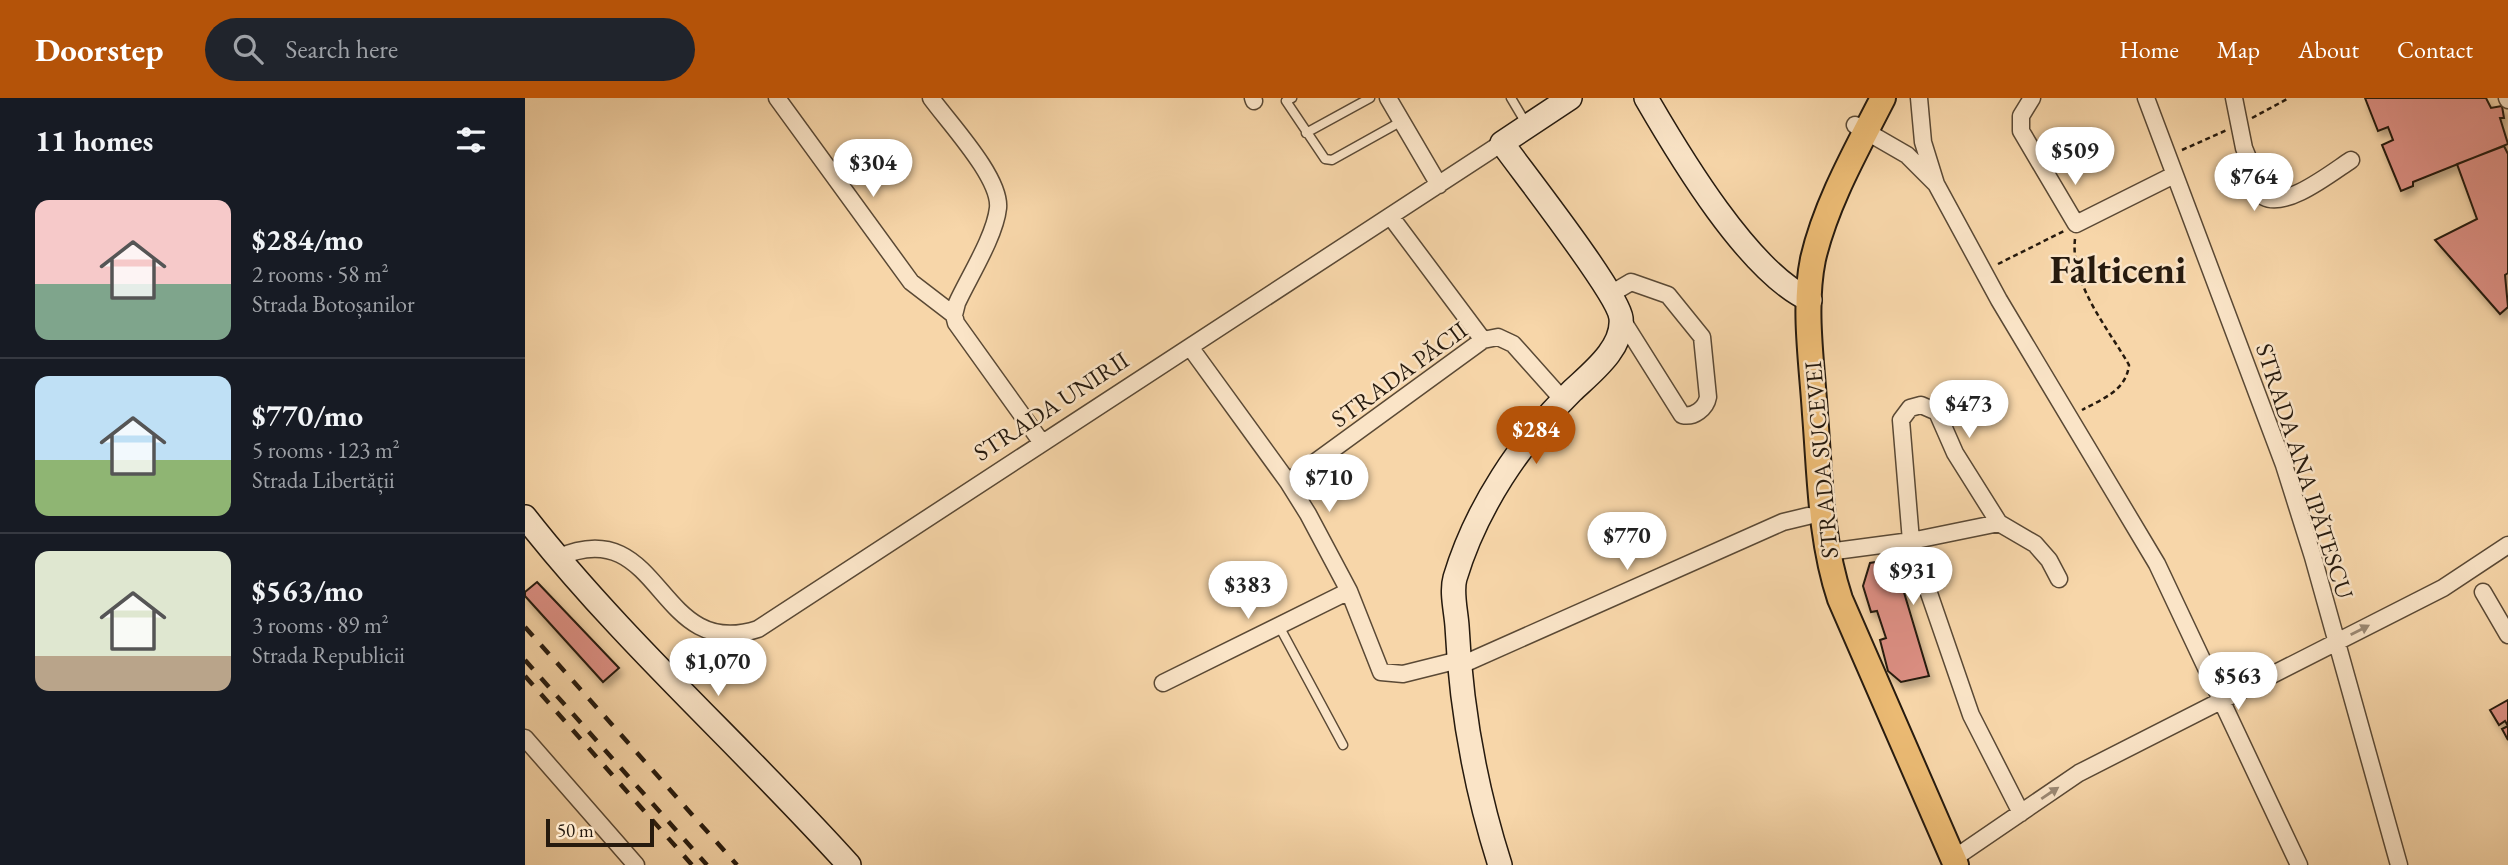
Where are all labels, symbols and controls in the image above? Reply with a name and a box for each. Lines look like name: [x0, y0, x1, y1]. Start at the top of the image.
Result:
search box: [205, 18, 695, 81]
text: Doorstep: [35, 28, 163, 71]
icon: search: [229, 30, 267, 68]
text: Search here: [285, 32, 398, 66]
text: Home: [2119, 34, 2179, 65]
text: Map: [2217, 34, 2260, 65]
text: About: [2298, 34, 2359, 65]
text: Contact: [2397, 34, 2473, 65]
text: 11 homes: [35, 121, 153, 160]
icon: filters: [452, 121, 490, 159]
pin: $509: [2034, 127, 2116, 187]
text: $509: [2051, 135, 2099, 165]
pin: $304: [832, 140, 914, 199]
text: $304: [849, 147, 897, 177]
pin: $764: [2213, 153, 2295, 213]
text: $764: [2230, 161, 2278, 191]
text: $284/mo: [252, 220, 363, 259]
icon: home: [91, 228, 175, 312]
district label: Fălticeni: [2050, 245, 2186, 294]
text: 2 rooms · 58 m²: [252, 259, 389, 289]
text: Strada Botoșanilor: [252, 289, 415, 319]
street label: STRADA PĂCII: [1325, 314, 1473, 434]
street label: STRADA ANA IPĂTESCU: [2249, 339, 2361, 603]
street label: STRADA UNIRII: [967, 344, 1135, 468]
street label: STRADA SUCEVEI: [1797, 360, 1845, 560]
pin: $473: [1928, 380, 2010, 440]
text: $473: [1945, 388, 1993, 418]
text: $770/mo: [252, 396, 363, 435]
icon: home: [91, 404, 175, 488]
pin: $284: [1495, 406, 1577, 466]
text: $284: [1512, 414, 1560, 444]
text: 5 rooms · 123 m²: [252, 435, 400, 465]
pin: $710: [1288, 454, 1370, 514]
text: $710: [1305, 462, 1353, 492]
text: Strada Libertății: [252, 465, 395, 495]
pin: $770: [1586, 512, 1668, 572]
text: $770: [1603, 520, 1651, 550]
pin: $931: [1872, 547, 1954, 607]
text: $931: [1889, 555, 1937, 585]
pin: $383: [1207, 561, 1289, 621]
text: $383: [1224, 569, 1272, 599]
text: $563/mo: [252, 571, 363, 610]
icon: home: [91, 579, 175, 663]
text: 3 rooms · 89 m²: [252, 610, 389, 640]
one-way arrow: [2350, 625, 2370, 636]
pin: $1,070: [661, 638, 775, 698]
text: Strada Republicii: [252, 640, 405, 670]
text: $1,070: [686, 646, 750, 676]
pin: $563: [2197, 652, 2279, 712]
text: $563: [2214, 660, 2262, 690]
one-way arrow: [2041, 786, 2059, 800]
scale bar: [546, 816, 655, 848]
text: 50 m: [557, 818, 594, 843]

